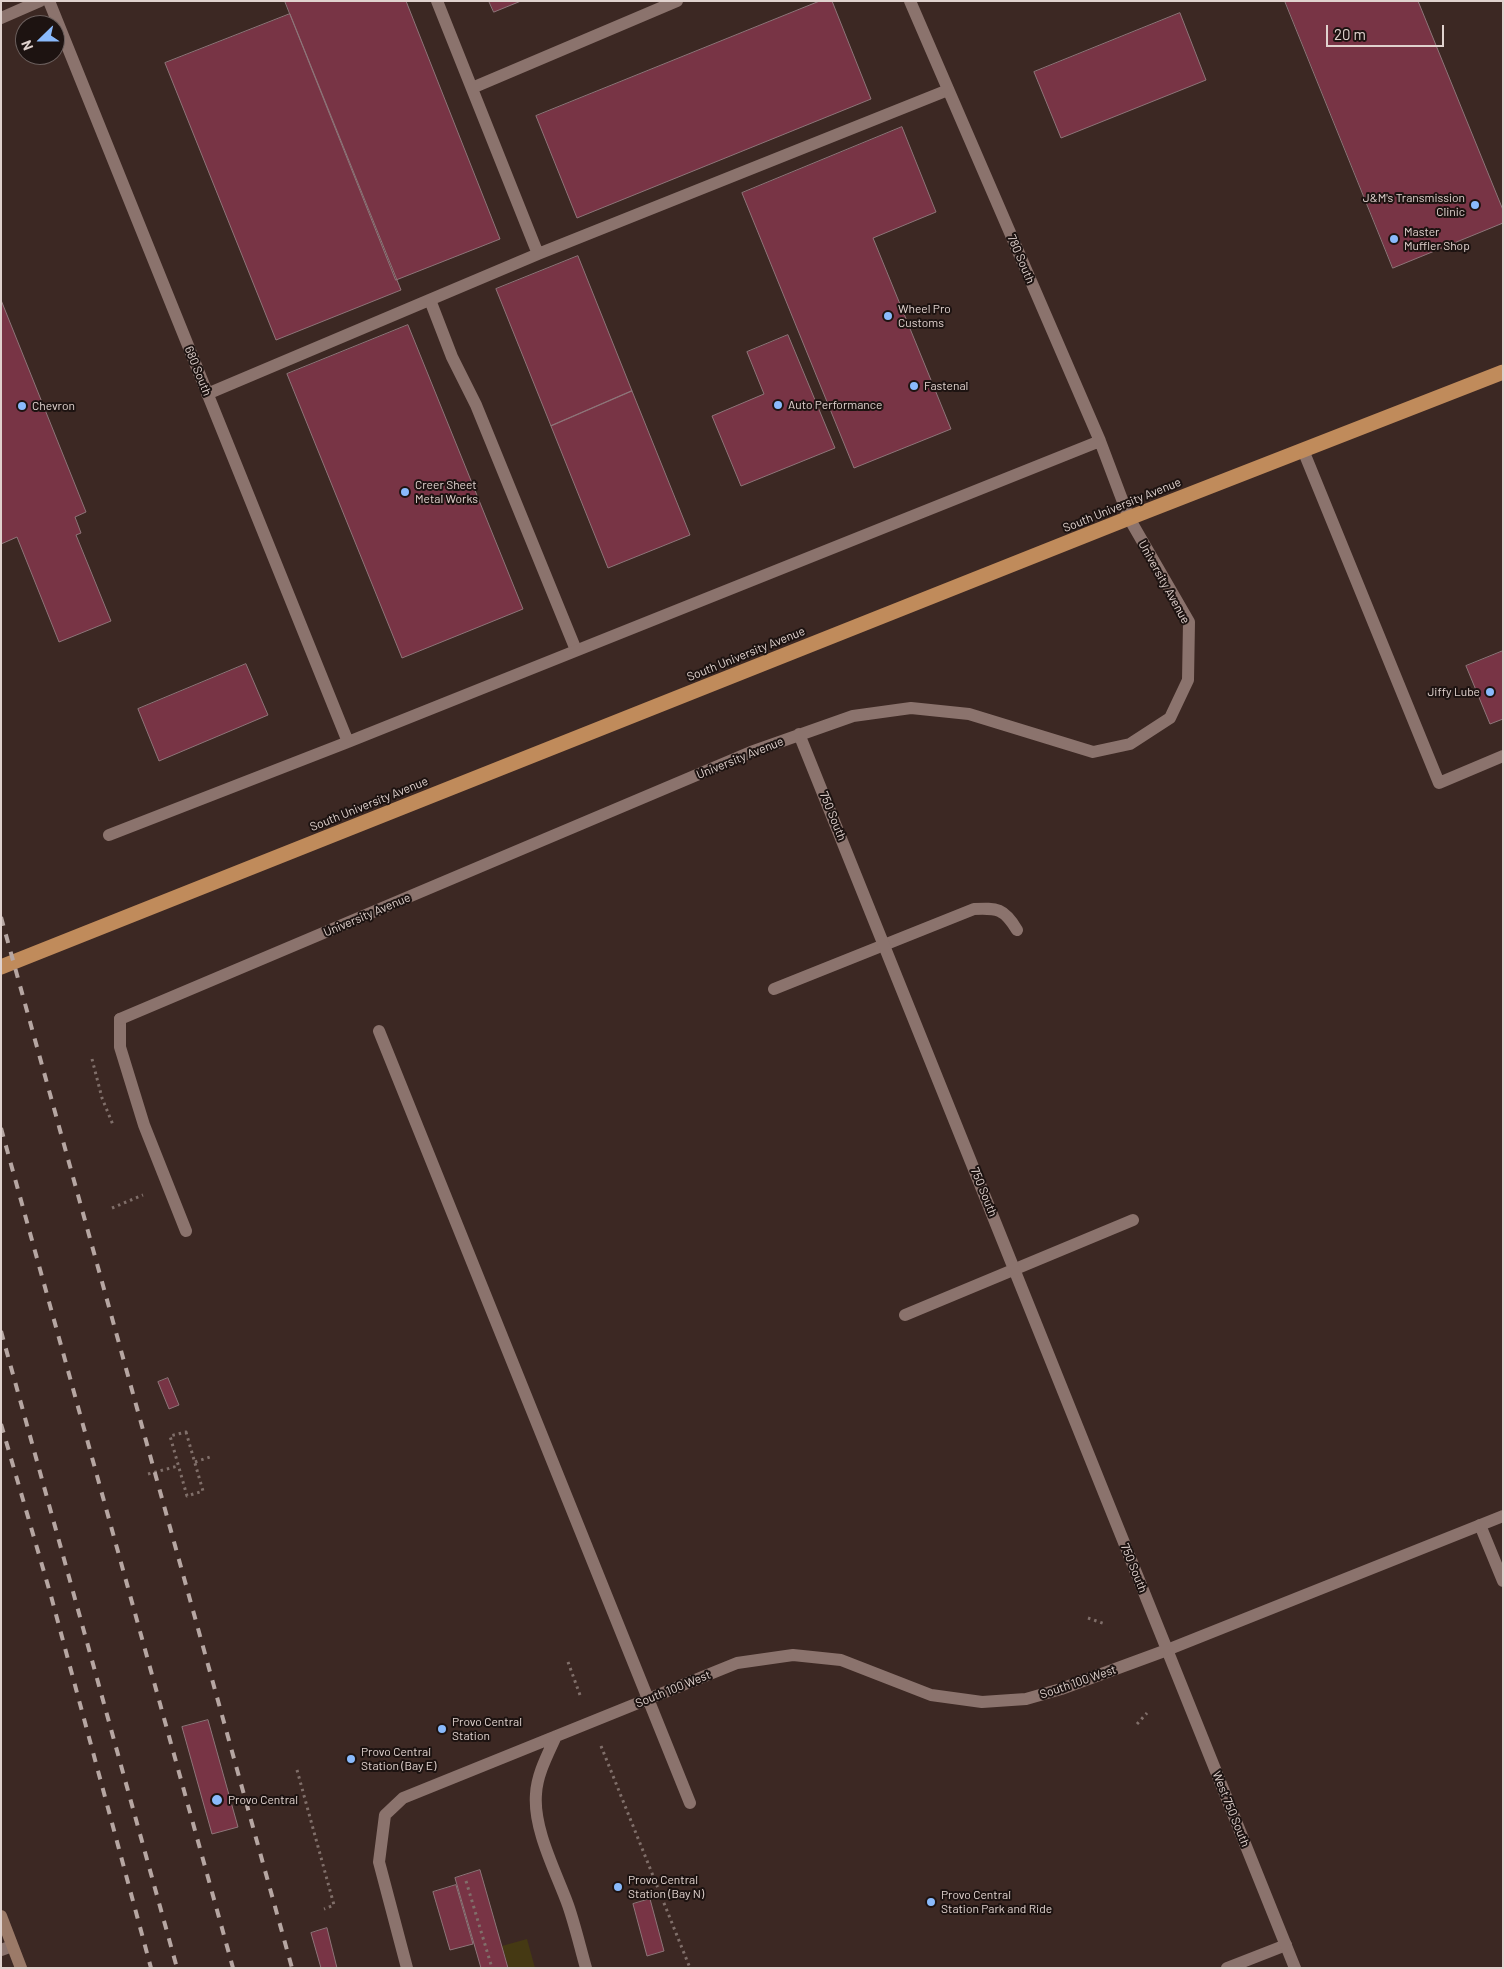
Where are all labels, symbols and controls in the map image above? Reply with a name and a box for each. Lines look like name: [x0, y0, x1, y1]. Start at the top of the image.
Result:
north arrow: [15, 15, 65, 65]
scale bar: [1329, 15, 1446, 47]
text: 20 m: [1334, 25, 1366, 43]
text: N: [17, 38, 36, 53]
place label: J&M's Transmission Clinic: [1363, 191, 1465, 219]
marker: J&M's Transmission Clinic: [1469, 199, 1481, 211]
place label: Master Muffler Shop: [1404, 225, 1470, 253]
street label: 780 South: [1004, 232, 1038, 286]
marker: Master Muffler Shop: [1388, 233, 1400, 245]
place label: Wheel Pro Customs: [898, 302, 951, 330]
marker: Wheel Pro Customs: [882, 310, 894, 322]
street label: 680 South: [182, 344, 214, 398]
place label: Fastenal: [924, 379, 968, 393]
marker: Fastenal: [908, 380, 920, 392]
place label: Auto Performance: [788, 398, 882, 412]
place label: Chevron: [32, 399, 75, 413]
marker: Auto Performance: [772, 399, 784, 411]
marker: Chevron: [16, 400, 28, 412]
street label: South University Avenue: [1061, 475, 1183, 535]
place label: Creer Sheet Metal Works: [415, 478, 478, 506]
marker: Creer Sheet Metal Works: [399, 486, 411, 498]
street label: University Avenue: [1135, 538, 1193, 626]
street label: South University Avenue: [685, 624, 807, 684]
place label: Jiffy Lube: [1427, 685, 1480, 699]
marker: Jiffy Lube: [1484, 686, 1496, 698]
street label: University Avenue: [694, 734, 786, 782]
street label: South University Avenue: [308, 774, 430, 834]
street label: 750 South: [817, 789, 849, 843]
street label: University Avenue: [321, 890, 413, 940]
street label: 750 South: [968, 1165, 1000, 1219]
street label: 750 South: [1118, 1541, 1150, 1595]
street label: South 100 West: [1038, 1662, 1118, 1702]
street label: South 100 West: [633, 1667, 713, 1711]
place label: Provo Central Station: [452, 1715, 522, 1743]
marker: Provo Central Station: [436, 1723, 448, 1735]
place label: Provo Central Station (Bay E): [361, 1745, 436, 1773]
marker: Provo Central Station (Bay E): [345, 1753, 357, 1765]
street label: West 750 South: [1209, 1769, 1253, 1849]
marker: Provo Central: [210, 1793, 224, 1807]
place label: Provo Central: [228, 1793, 298, 1807]
place label: Provo Central Station (Bay N): [628, 1873, 704, 1901]
marker: Provo Central Station (Bay N): [612, 1881, 624, 1893]
place label: Provo Central Station Park and Ride: [941, 1888, 1052, 1916]
marker: Provo Central Station Park and Ride: [925, 1896, 937, 1908]

